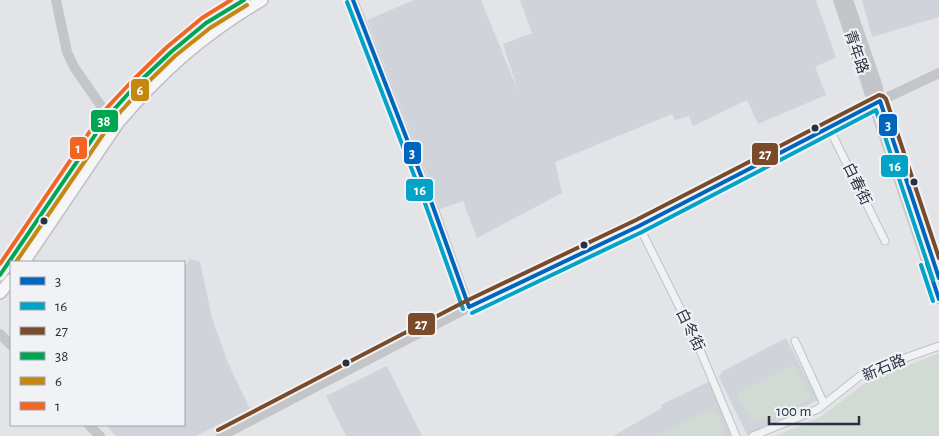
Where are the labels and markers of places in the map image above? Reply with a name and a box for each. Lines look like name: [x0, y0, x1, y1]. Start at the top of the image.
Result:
unlabelled marker: [810, 123, 820, 133]
unlabelled marker: [909, 177, 919, 187]
unlabelled marker: [39, 216, 49, 226]
unlabelled marker: [579, 240, 589, 250]
unlabelled marker: [341, 358, 351, 368]

